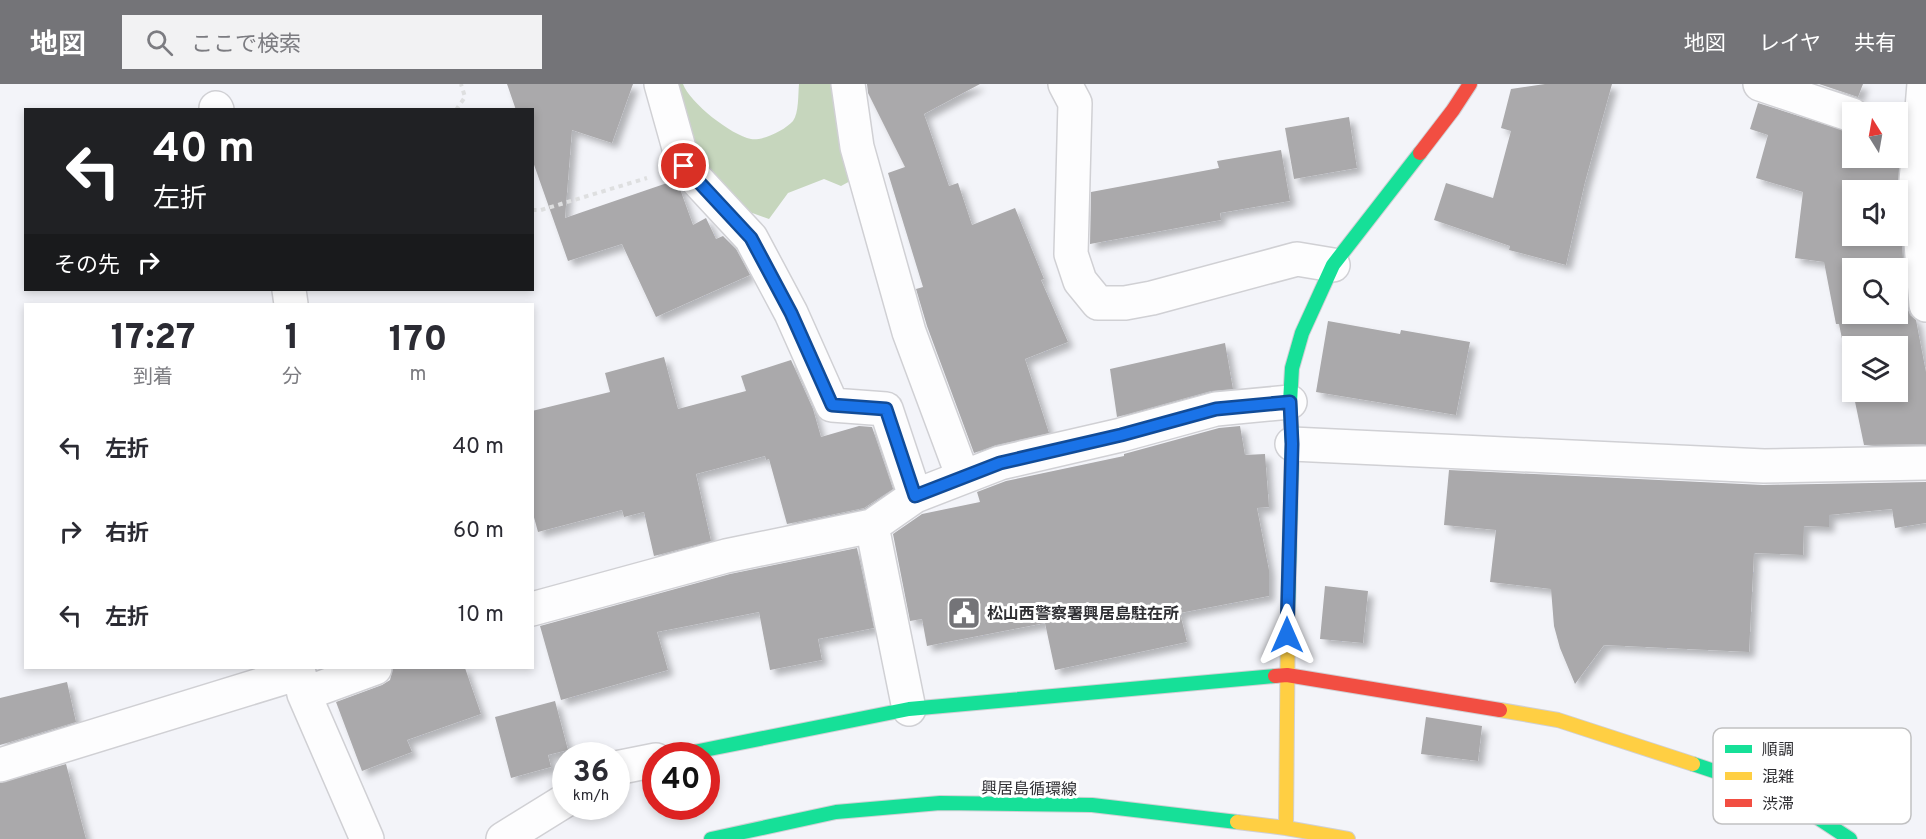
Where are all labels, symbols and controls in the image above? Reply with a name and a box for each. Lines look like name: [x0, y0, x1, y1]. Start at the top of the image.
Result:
search box: [122, 15, 542, 69]
icon: search: [143, 26, 176, 59]
text: 地図: [30, 28, 86, 64]
text: 地図: [1684, 31, 1726, 58]
text: レイヤ: [1759, 31, 1821, 58]
text: 共有: [1854, 31, 1896, 58]
text: ここで検索: [191, 32, 301, 59]
north arrow: [1842, 102, 1908, 168]
map controls: [1842, 102, 1908, 402]
text: 40 m: [153, 124, 255, 177]
icon: left: [54, 132, 132, 210]
pin: [658, 140, 709, 191]
icon: arrive: [667, 149, 700, 182]
button: sound: [1842, 180, 1908, 246]
text: 左折: [153, 183, 207, 217]
icon: right: [132, 246, 165, 279]
text: その先: [54, 253, 120, 280]
button: search: [1842, 258, 1908, 324]
text: 17:27: [111, 316, 195, 362]
text: 1: [285, 316, 300, 362]
text: 170: [389, 318, 447, 364]
button: layers: [1842, 336, 1908, 402]
text: m: [410, 362, 427, 388]
text: 到着: [133, 365, 173, 391]
text: 分: [282, 365, 302, 391]
icon: left: [54, 431, 87, 464]
text: 40 m: [452, 434, 504, 461]
text: 左折: [105, 437, 149, 464]
icon: right: [54, 515, 87, 548]
text: 60 m: [453, 518, 504, 545]
text: 右折: [105, 521, 149, 548]
public building icon: 松山西警察署興居島駐在所: [946, 595, 982, 631]
icon: left: [54, 599, 87, 632]
text: 10 m: [458, 602, 504, 629]
position arrow: [1255, 603, 1319, 667]
text: 左折: [105, 605, 149, 632]
place label: 松山西警察署興居島駐在所: [987, 605, 1179, 625]
legend: [1713, 728, 1911, 824]
text: 順調: [1762, 741, 1794, 761]
speed limit sign: 40: [642, 742, 720, 820]
text: 36: [573, 755, 609, 792]
text: 混雑: [1762, 768, 1794, 788]
street label: 興居島循環線: [981, 779, 1077, 801]
text: km/h: [573, 787, 609, 806]
text: 渋滞: [1762, 795, 1794, 815]

